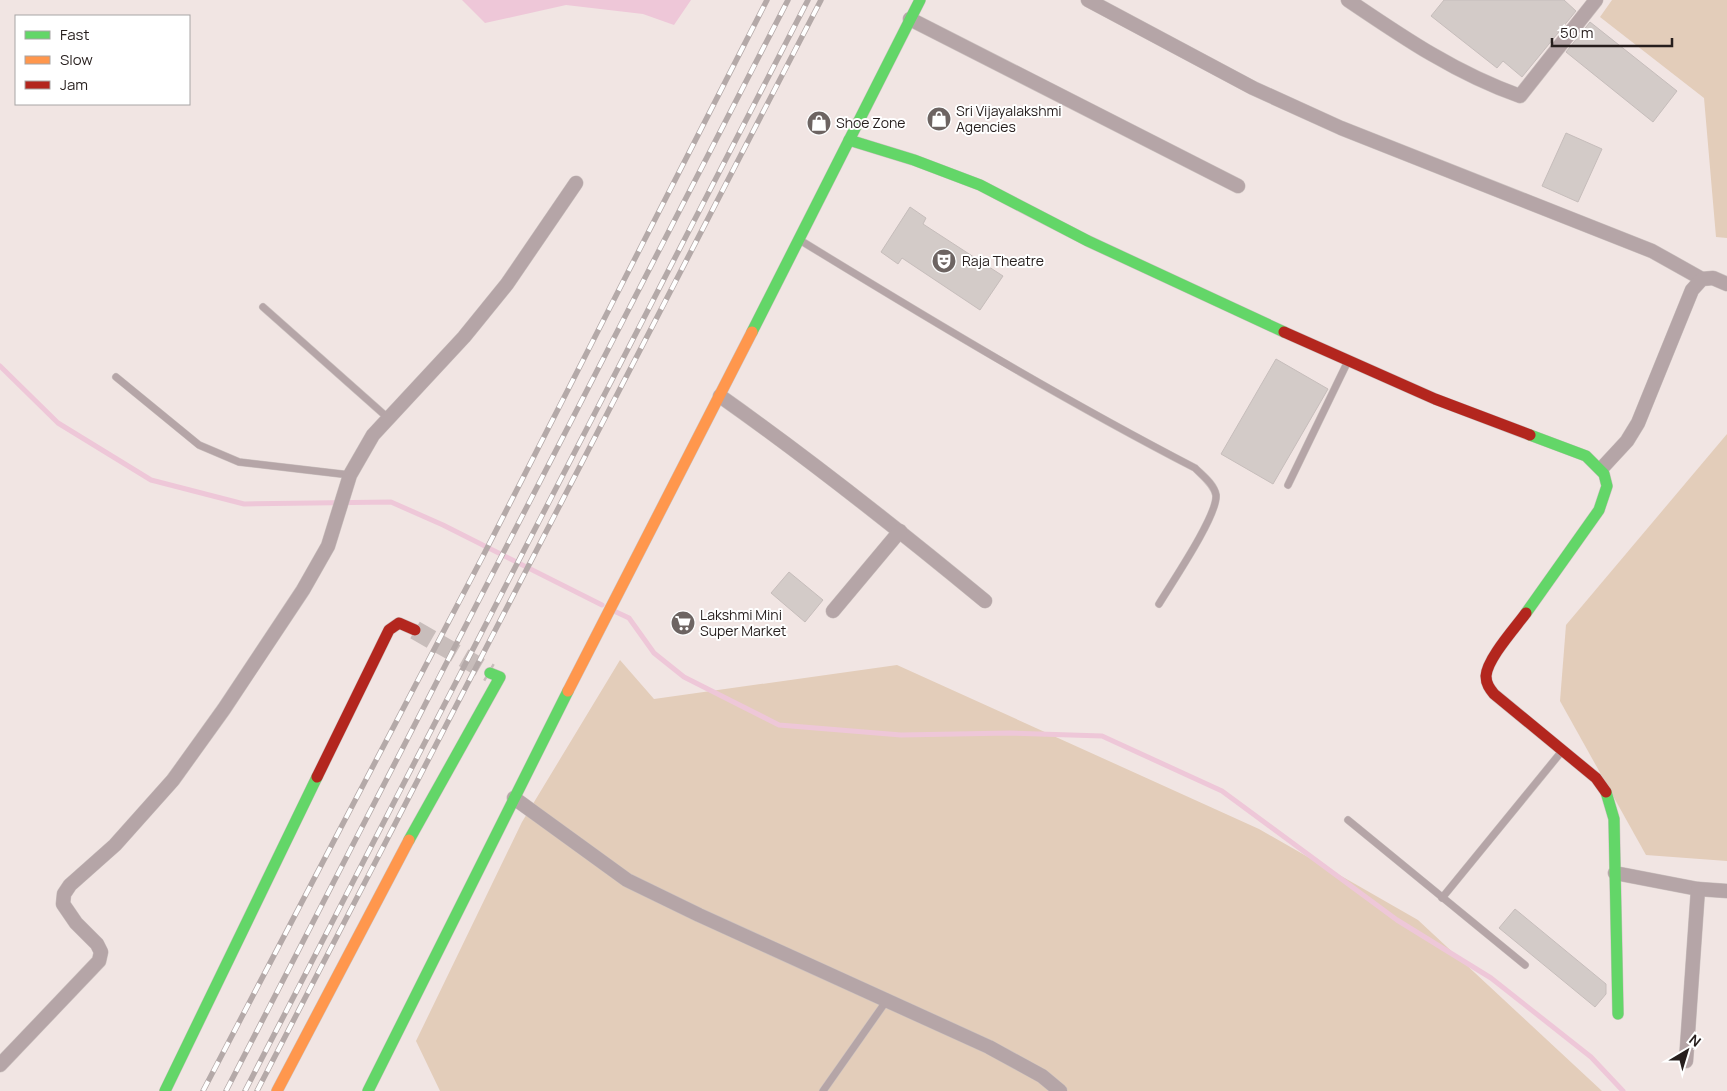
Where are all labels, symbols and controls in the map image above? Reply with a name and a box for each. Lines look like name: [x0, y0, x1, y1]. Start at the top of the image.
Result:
legend: [15, 15, 190, 105]
scale bar: [1552, 15, 1672, 47]
text: 50 m: [1560, 22, 1594, 43]
text: Fast: [60, 24, 89, 45]
text: Slow: [60, 49, 93, 70]
text: Jam: [60, 74, 88, 95]
place label: Sri Vijayalakshmi Agencies: [956, 101, 1062, 136]
shop icon: Sri Vijayalakshmi Agencies: [926, 106, 952, 132]
shop icon: Shoe Zone: [806, 110, 832, 136]
place label: Shoe Zone: [836, 113, 906, 132]
theatre icon: Raja Theatre: [931, 248, 957, 274]
place label: Raja Theatre: [962, 251, 1044, 270]
place label: Lakshmi Mini Super Market: [700, 605, 787, 640]
supermarket icon: Lakshmi Mini Super Market: [670, 610, 696, 636]
north arrow: [1662, 1026, 1712, 1076]
text: N: [1685, 1030, 1705, 1051]

